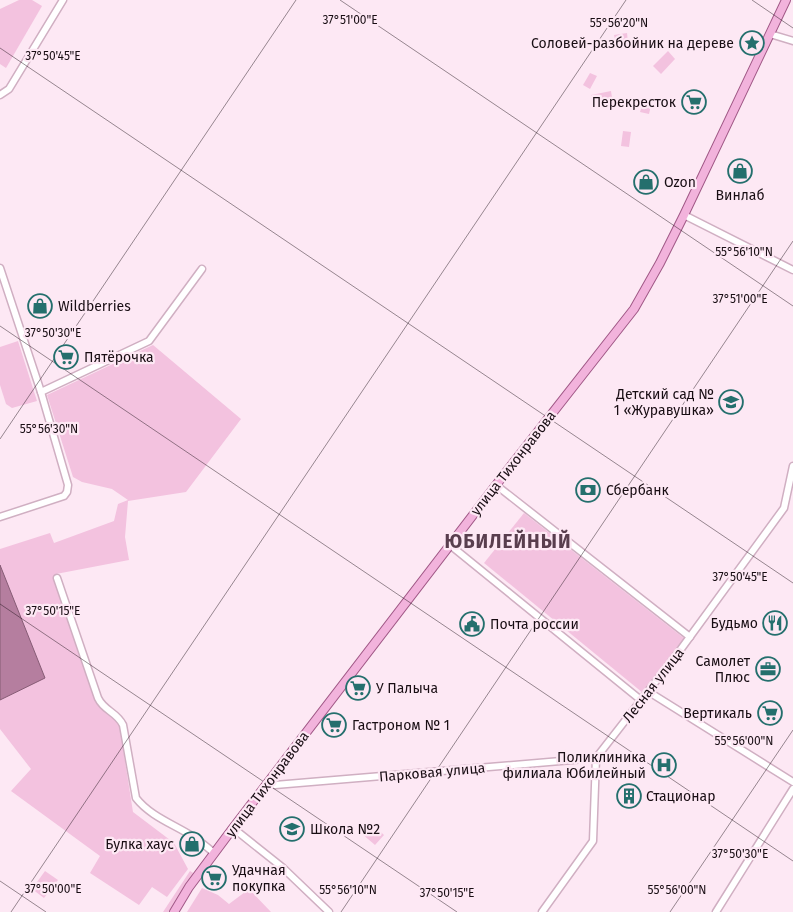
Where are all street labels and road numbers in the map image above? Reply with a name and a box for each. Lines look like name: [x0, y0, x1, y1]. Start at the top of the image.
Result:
street label: улица Тихонравова: [467, 408, 560, 519]
street label: Лесная улица: [619, 645, 688, 726]
street label: улица Тихонравова: [222, 728, 313, 841]
street label: Парковая улица: [378, 759, 486, 786]

